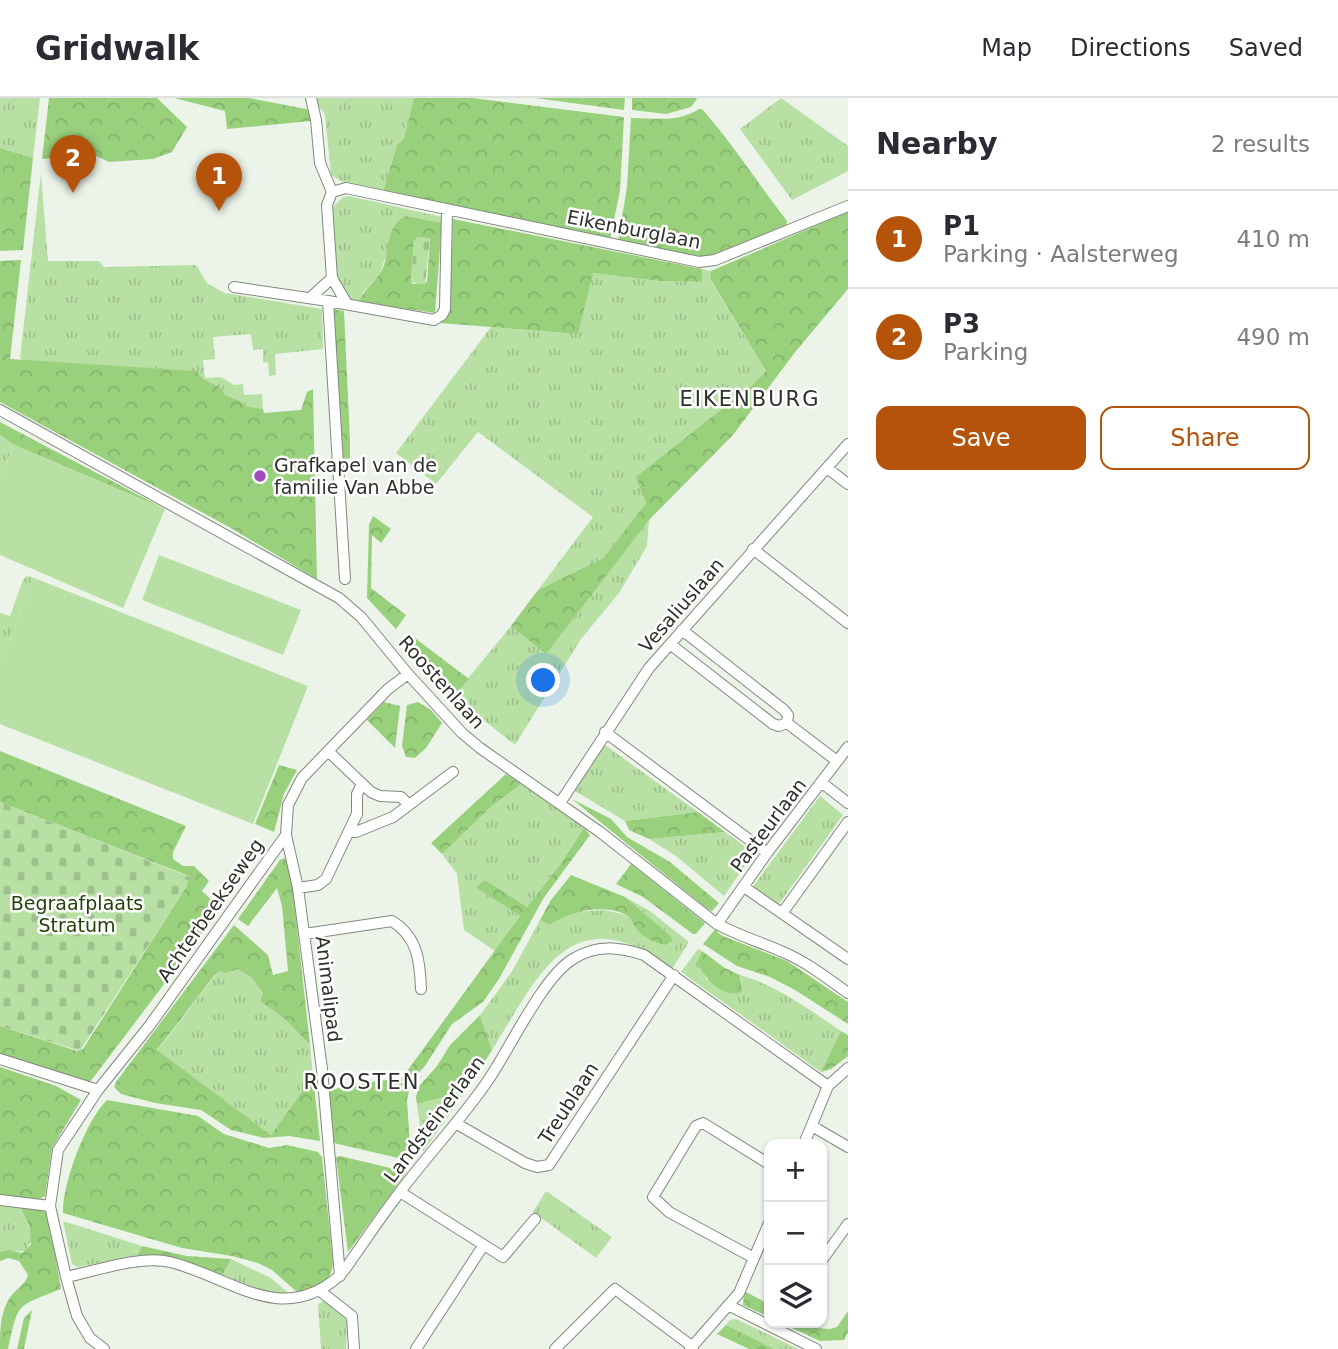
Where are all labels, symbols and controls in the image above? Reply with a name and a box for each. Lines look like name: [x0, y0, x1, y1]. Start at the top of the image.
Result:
text: Gridwalk: [35, 29, 199, 68]
text: Map: [981, 34, 1032, 62]
text: Directions: [1070, 34, 1191, 62]
text: Saved: [1229, 34, 1303, 62]
text: Nearby: [876, 126, 998, 161]
text: 2 results: [1211, 131, 1310, 157]
pin: 2: [50, 135, 96, 193]
pin: 1: [196, 153, 242, 211]
street label: Eikenburglaan: [565, 205, 703, 253]
text: P1: [943, 211, 980, 241]
text: 1: [891, 226, 907, 252]
text: 410 m: [1236, 226, 1310, 252]
text: Parking · Aalsterweg: [943, 241, 1179, 267]
text: P3: [943, 309, 980, 339]
text: 2: [891, 324, 907, 350]
text: 490 m: [1236, 324, 1310, 350]
text: Parking: [943, 339, 1028, 365]
district label: EIKENBURG: [680, 387, 820, 411]
button: Save: [876, 406, 1086, 470]
button: Share: [1100, 406, 1310, 470]
place label: Grafkapel van de familie Van Abbe: [274, 454, 437, 498]
marker: Grafkapel van de familie Van Abbe: [252, 468, 268, 484]
street label: Vesaliuslaan: [634, 553, 728, 657]
street label: Roostenlaan: [395, 631, 489, 733]
your location: [526, 663, 560, 697]
street label: Pasteurlaan: [726, 774, 810, 876]
street label: Achterbeekseweg: [152, 834, 268, 986]
park label: Begraafplaats Stratum: [11, 892, 143, 936]
street label: Animalipad: [312, 935, 346, 1043]
street label: Landsteinerlaan: [379, 1051, 489, 1187]
street label: Treublaan: [533, 1058, 602, 1149]
district label: ROOSTEN: [304, 1070, 420, 1094]
map controls: [764, 1139, 827, 1328]
button: +: [764, 1139, 827, 1202]
button: −: [764, 1202, 827, 1265]
button: layers: [764, 1265, 827, 1328]

